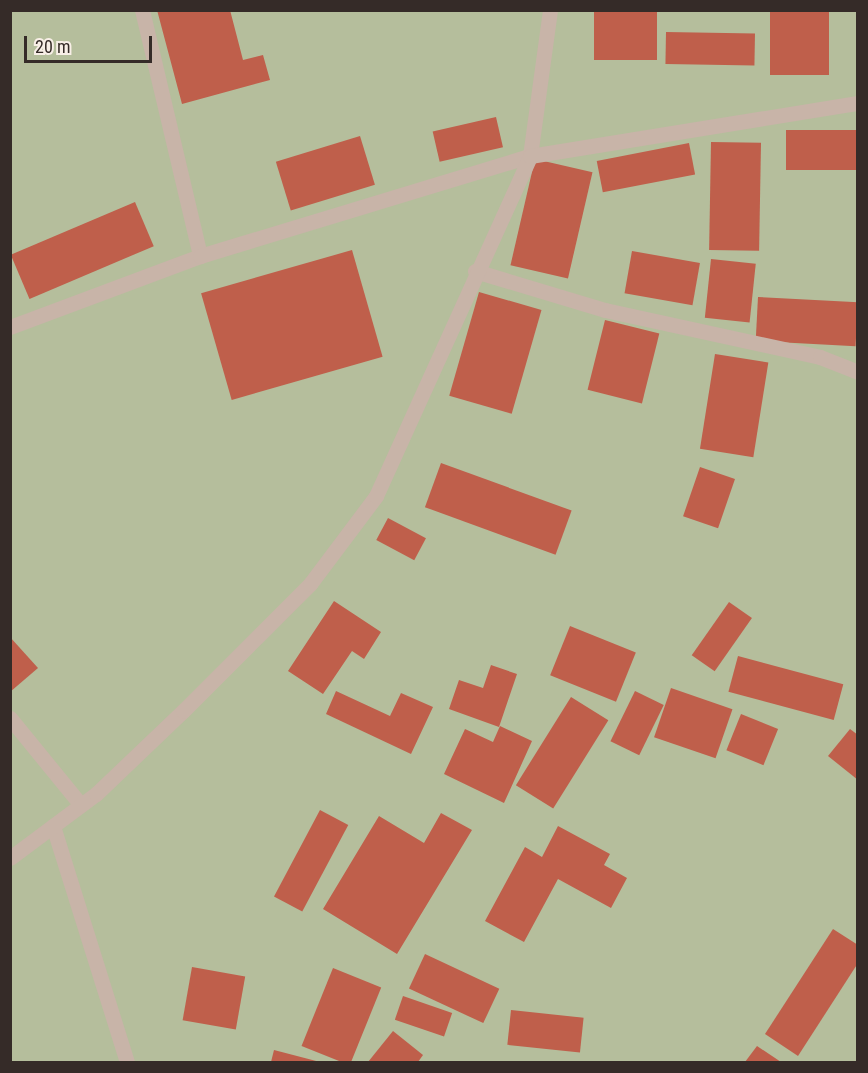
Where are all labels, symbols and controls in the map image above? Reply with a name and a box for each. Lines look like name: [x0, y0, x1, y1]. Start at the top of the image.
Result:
scale bar: [27, 24, 154, 62]
text: 20 m: [35, 36, 70, 57]

